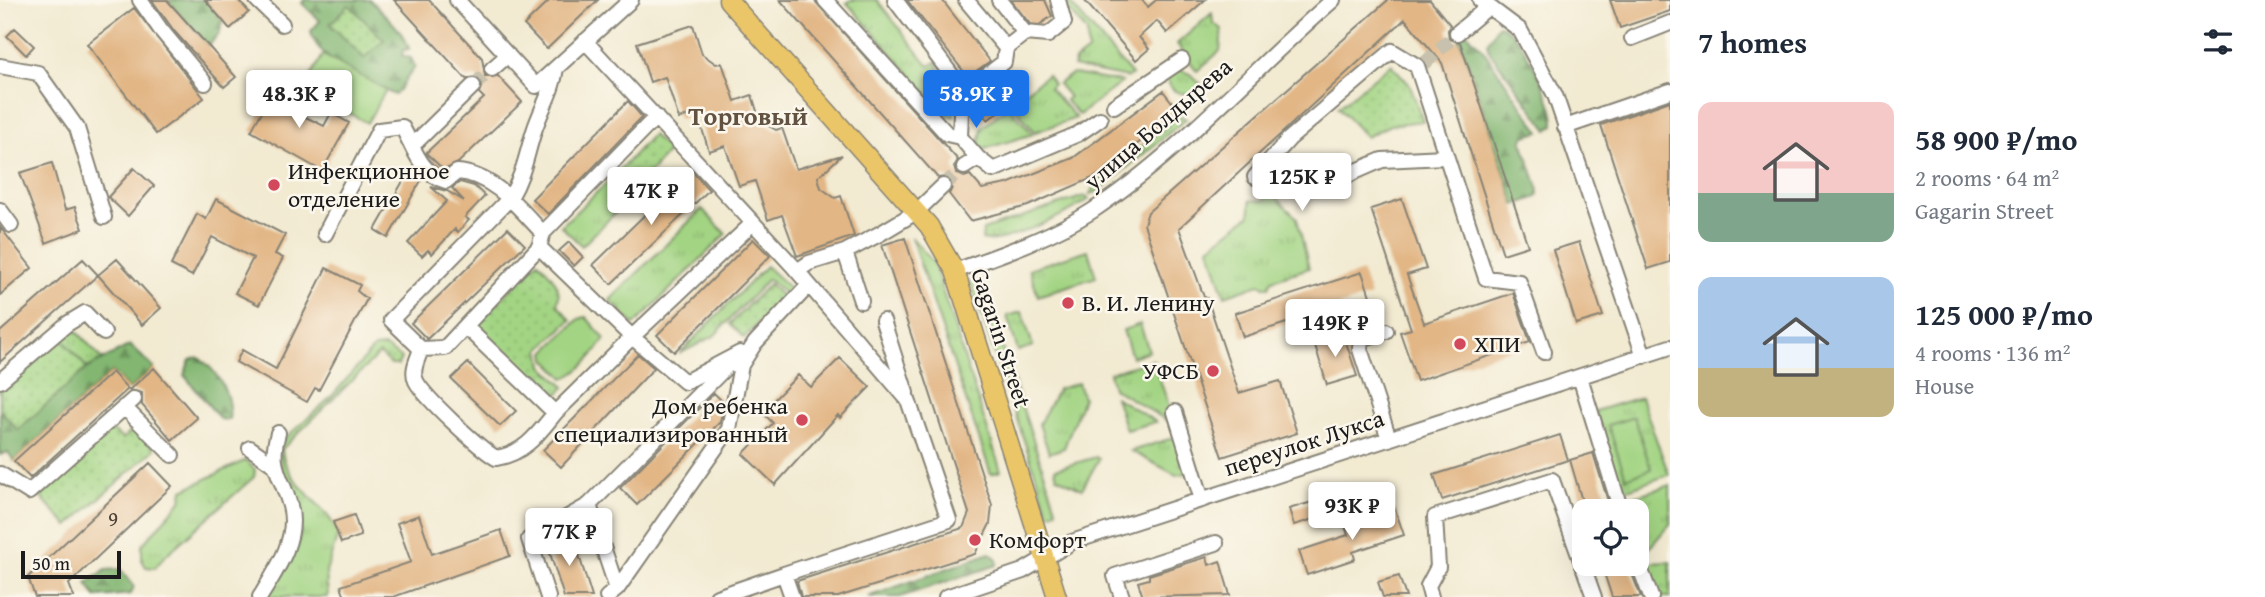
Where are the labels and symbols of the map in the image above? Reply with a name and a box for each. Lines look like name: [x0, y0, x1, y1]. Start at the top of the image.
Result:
street label: улица Болдырева: [1075, 49, 1240, 199]
pin: 48.3K ₽: [234, 71, 364, 130]
pin: 58.9K ₽: [911, 71, 1041, 130]
district label: Торговый: [688, 96, 808, 135]
place label: Инфекционное отделение: [288, 153, 450, 216]
pin: 125K ₽: [1245, 154, 1359, 213]
pin: 47K ₽: [602, 168, 700, 227]
marker: Инфекционное отделение: [266, 177, 282, 193]
street label: Gagarin Street: [962, 264, 1041, 413]
place label: В. И. Ленину: [1082, 285, 1215, 320]
marker: В. И. Ленину: [1060, 295, 1076, 311]
pin: 149K ₽: [1278, 300, 1392, 359]
place label: ХПИ: [1474, 326, 1521, 361]
marker: ХПИ: [1452, 336, 1468, 352]
place label: УФСБ: [1142, 353, 1199, 388]
marker: УФСБ: [1205, 363, 1221, 379]
place label: Дом ребенка специализированный: [554, 388, 789, 451]
street label: переулок Лукса: [1219, 400, 1389, 485]
marker: Дом ребенка специализированный: [794, 412, 810, 428]
pin: 93K ₽: [1303, 482, 1401, 542]
house number: 9: [108, 503, 118, 534]
pin: 77K ₽: [520, 508, 618, 568]
place label: Комфорт: [989, 522, 1086, 557]
marker: Комфорт: [967, 532, 983, 548]
scale bar: [21, 548, 121, 580]

